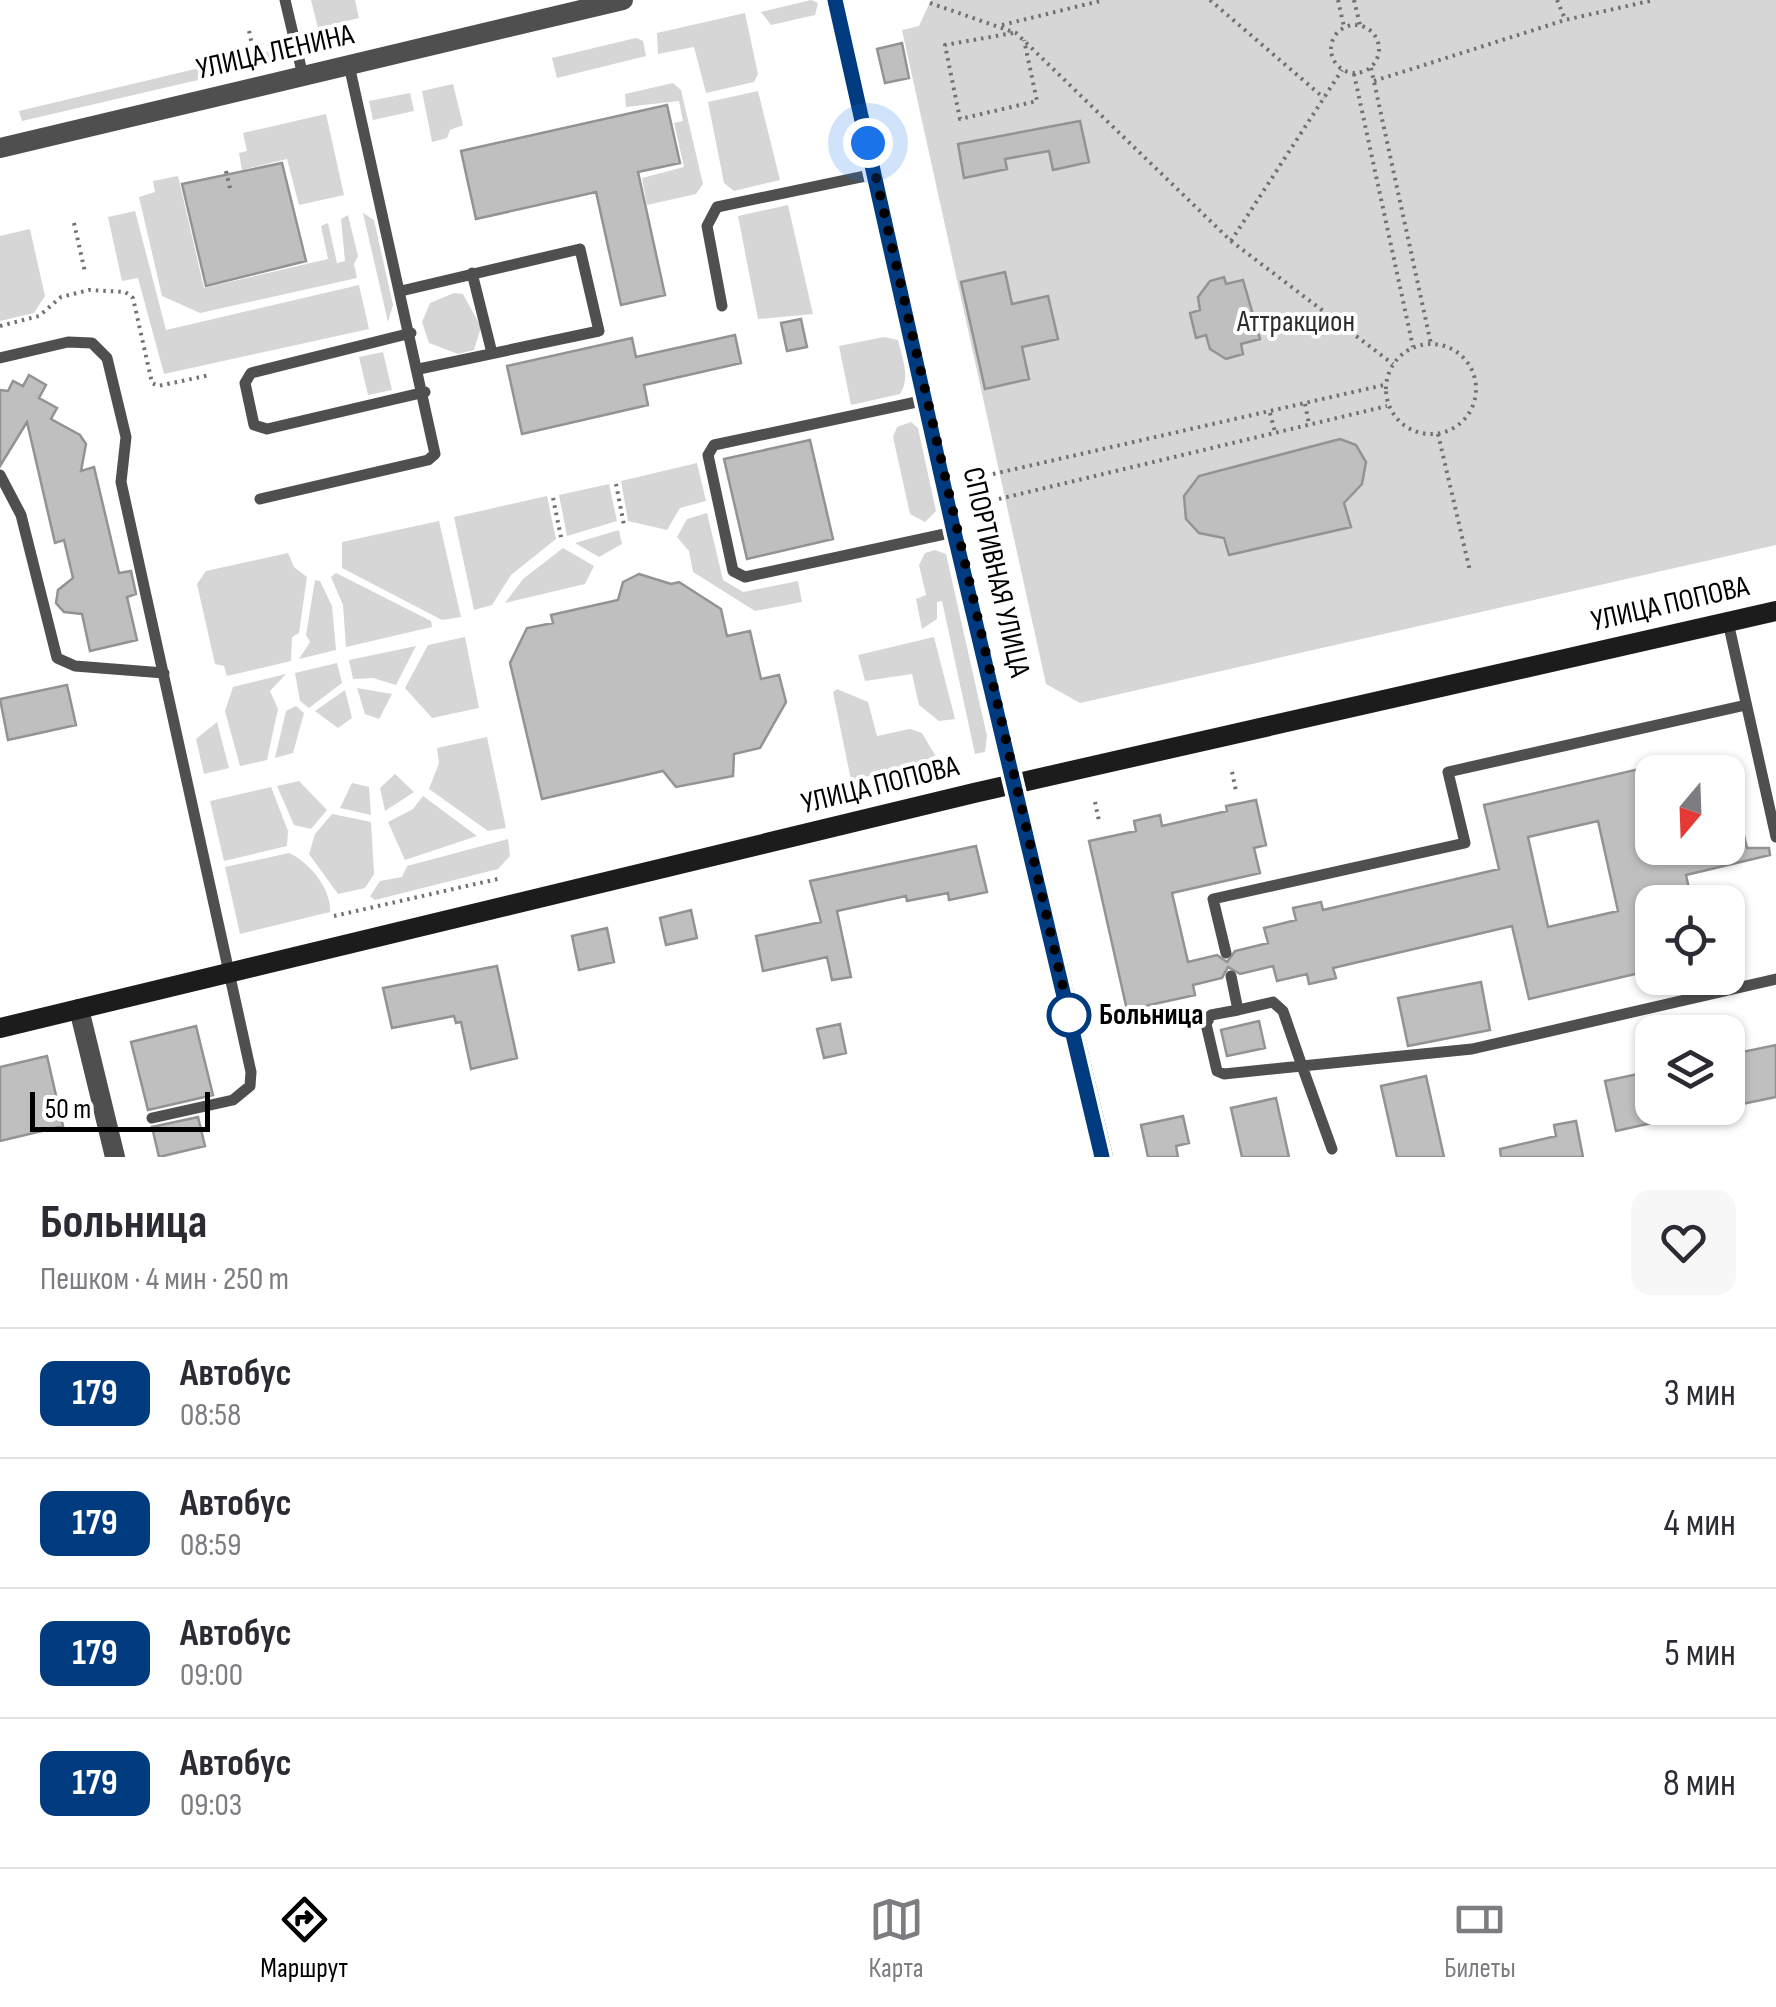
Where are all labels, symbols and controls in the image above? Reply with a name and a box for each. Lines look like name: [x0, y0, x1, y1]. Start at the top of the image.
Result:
street label: УЛИЦА ЛЕНИНА: [193, 16, 357, 88]
your location: [843, 118, 893, 168]
park label: Аттракцион: [1236, 304, 1355, 340]
street label: СПОРТИВНАЯ УЛИЦА: [954, 464, 1038, 681]
street label: УЛИЦА ПОПОВА: [1588, 568, 1753, 640]
street label: УЛИЦА ПОПОВА: [798, 748, 963, 822]
north arrow: [1635, 755, 1745, 865]
map controls: [1635, 755, 1745, 1125]
button: locate: [1635, 885, 1745, 995]
marker: Больница: [1048, 994, 1090, 1036]
place label: Больница: [1099, 997, 1204, 1033]
button: layers: [1635, 1015, 1745, 1125]
scale bar: [30, 1087, 210, 1132]
text: 50 m: [45, 1093, 91, 1126]
button: heart: [1631, 1190, 1736, 1295]
text: Больница: [40, 1194, 207, 1251]
text: Пешком · 4 мин · 250 m: [40, 1260, 289, 1299]
text: Автобус: [180, 1351, 291, 1396]
text: 3 мин: [1664, 1371, 1736, 1416]
text: 179: [72, 1372, 118, 1415]
text: 08:58: [180, 1396, 241, 1435]
text: Автобус: [180, 1481, 291, 1526]
text: 4 мин: [1664, 1501, 1736, 1546]
text: 179: [72, 1502, 118, 1545]
text: 08:59: [180, 1526, 241, 1565]
text: Автобус: [180, 1611, 291, 1656]
text: 5 мин: [1664, 1631, 1736, 1676]
text: 179: [72, 1632, 118, 1675]
text: 09:00: [180, 1656, 243, 1695]
text: Автобус: [180, 1741, 291, 1786]
text: 8 мин: [1663, 1761, 1736, 1806]
text: 179: [72, 1762, 118, 1805]
text: 09:03: [180, 1786, 242, 1825]
tab: Маршрут: [260, 1892, 348, 1985]
tab: Карта: [868, 1892, 924, 1985]
tab: Билеты: [1444, 1892, 1516, 1985]

